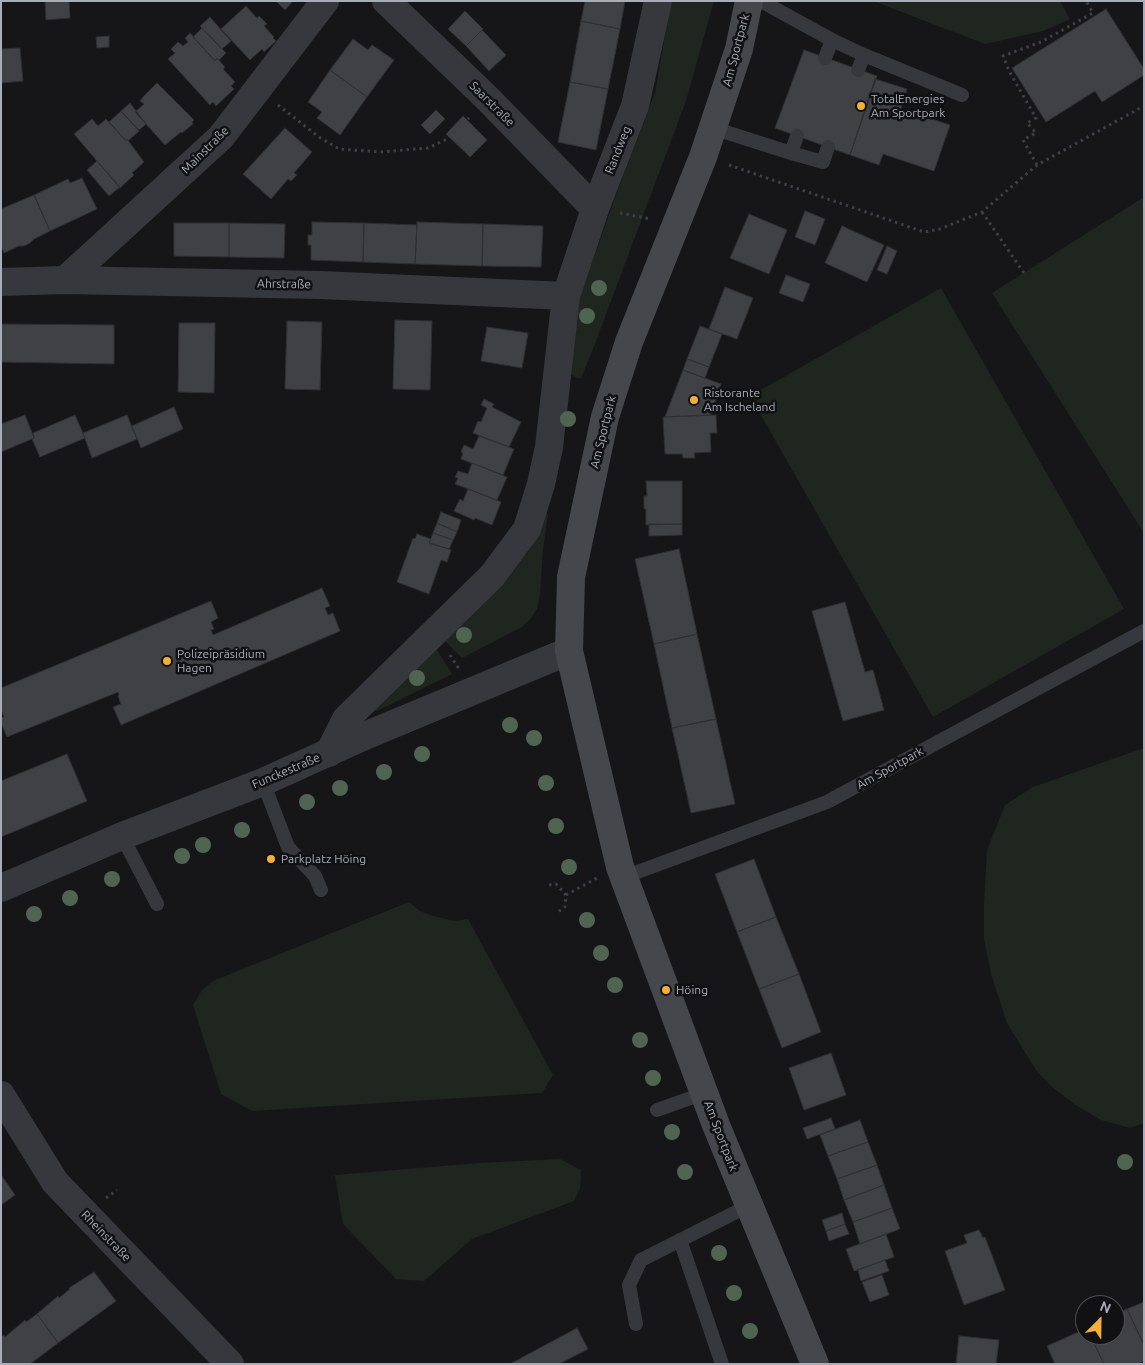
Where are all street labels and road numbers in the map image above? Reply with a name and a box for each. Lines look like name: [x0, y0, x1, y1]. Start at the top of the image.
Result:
street label: Am Sportpark: [719, 12, 753, 88]
street label: Saarstraße: [467, 79, 517, 129]
street label: Mainstraße: [178, 123, 232, 177]
street label: Randweg: [602, 124, 634, 176]
street label: Ahrstraße: [257, 276, 311, 292]
street label: Am Sportpark: [587, 394, 619, 470]
street label: Am Sportpark: [854, 744, 926, 792]
street label: Funckestraße: [250, 750, 322, 792]
street label: Am Sportpark: [701, 1099, 741, 1173]
street label: Rheinstraße: [78, 1208, 134, 1264]

